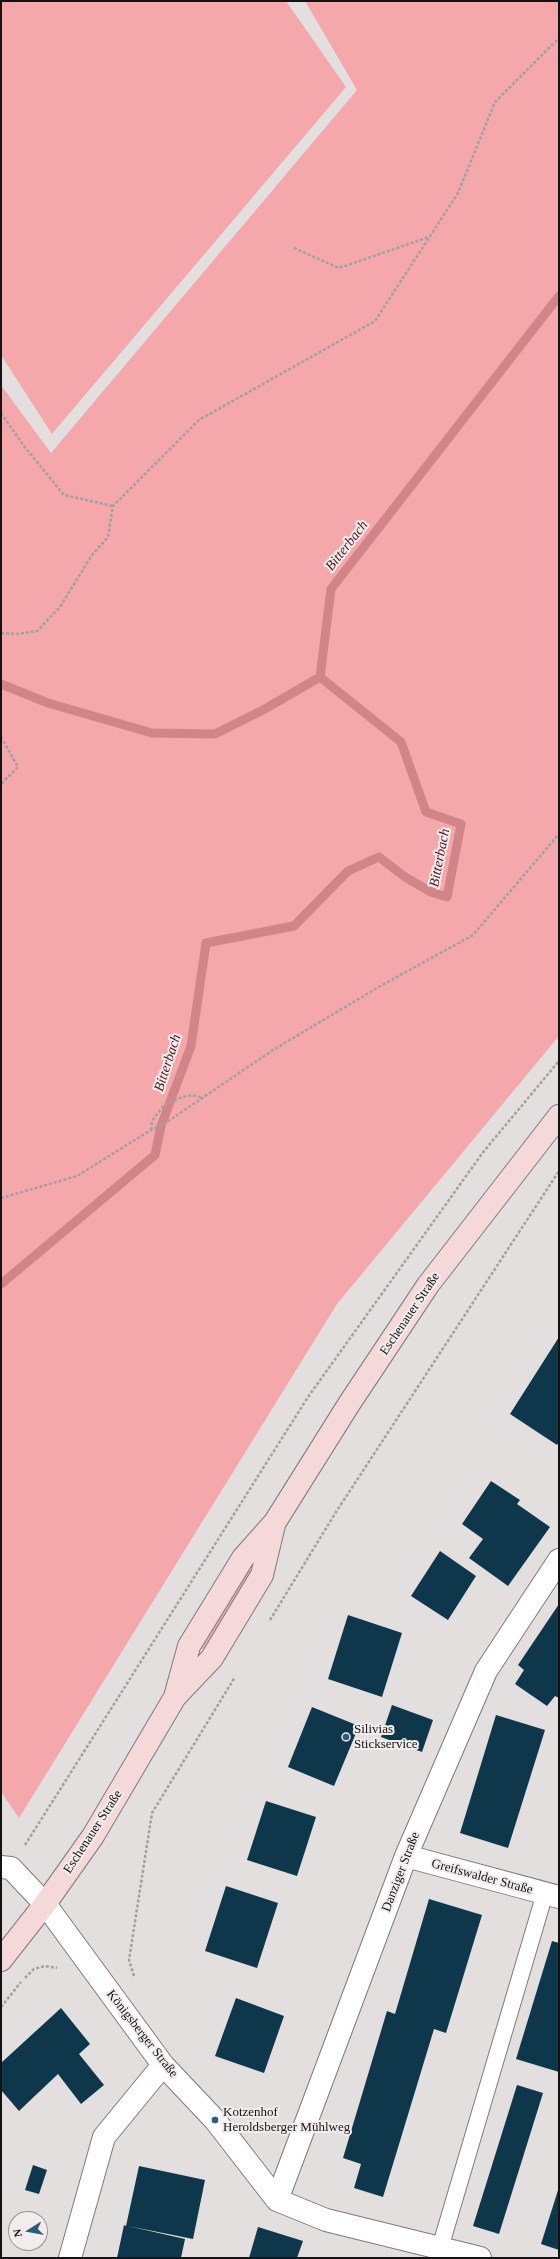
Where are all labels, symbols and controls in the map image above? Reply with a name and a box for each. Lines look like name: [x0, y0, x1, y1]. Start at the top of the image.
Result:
water label: Bitterbach: [322, 518, 372, 574]
water label: Bitterbach: [426, 827, 454, 889]
water label: Bitterbach: [151, 1032, 185, 1094]
street label: Eschenauer Straße: [377, 1270, 443, 1358]
place label: Silivias Stickservice: [354, 1722, 418, 1753]
marker: Silivias Stickservice: [341, 1732, 351, 1742]
street label: Eschenauer Straße: [60, 1787, 126, 1877]
street label: Danziger Straße: [379, 1830, 423, 1914]
street label: Greifswalder Straße: [430, 1856, 534, 1898]
street label: Königsberger Straße: [103, 1987, 181, 2081]
place label: Kotzenhof Heroldsberger Mühlweg: [223, 2105, 350, 2136]
marker: Kotzenhof Heroldsberger Mühlweg: [210, 2115, 220, 2125]
north arrow: [8, 2211, 48, 2251]
text: N: [11, 2228, 24, 2238]

